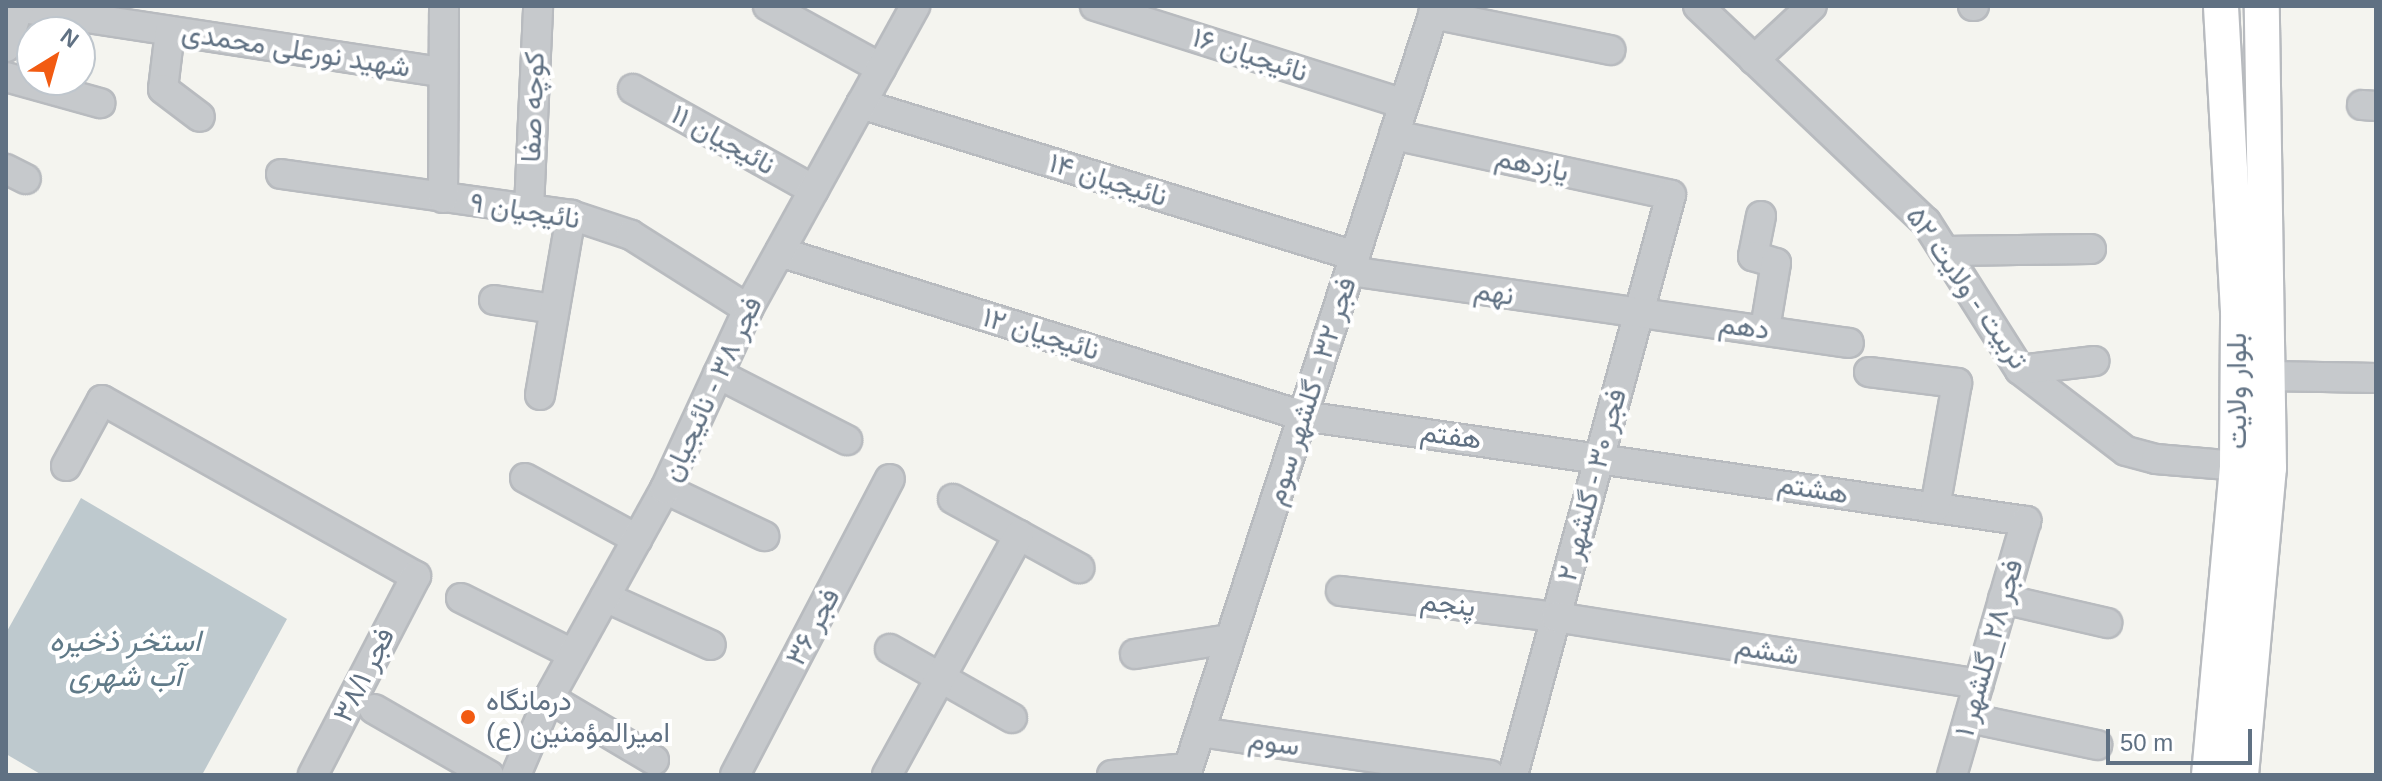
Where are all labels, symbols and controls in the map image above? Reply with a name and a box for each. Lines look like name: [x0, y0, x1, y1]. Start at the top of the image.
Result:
street label: شهید نورعلی محمدی: [179, 15, 413, 85]
north arrow: [16, 16, 96, 96]
street label: نائیجیان ۱۶: [1188, 21, 1312, 89]
text: N: [56, 23, 83, 53]
street label: کوچه صفا: [514, 51, 552, 163]
street label: نائیجیان ۱۱: [665, 98, 781, 182]
street label: یازدهم: [1492, 141, 1572, 189]
street label: نائیجیان ۱۴: [1045, 146, 1171, 214]
street label: نائیجیان ۹: [468, 186, 582, 236]
street label: تربیت - ولایت ۵۲: [1899, 201, 2035, 375]
street label: فجر ۳۲ - گلشهر سوم: [1258, 273, 1364, 509]
street label: نهم: [1472, 273, 1516, 313]
street label: فجر ۳۸ - نائیجیان: [655, 291, 769, 487]
street label: نائیجیان ۱۲: [979, 300, 1103, 368]
street label: دهم: [1717, 307, 1771, 347]
street label: بلوار ولایت: [2220, 333, 2254, 449]
street label: فجر ۳۰ - گلشهر ۲: [1550, 385, 1634, 585]
street label: هفتم: [1418, 415, 1484, 457]
street label: هشتم: [1775, 467, 1851, 511]
street label: فجر ۲۸_گلشهر ۱: [1948, 556, 2030, 740]
street label: فجر ۳۶: [779, 583, 847, 671]
street label: پنجم: [1419, 584, 1477, 624]
street label: فجر ۳۸/۱: [326, 622, 402, 728]
water label: استخر ذخیره آب شهری: [49, 623, 201, 694]
street label: ششم: [1733, 629, 1801, 673]
place label: درمانگاه امیرالمؤمنین (ع): [486, 684, 670, 750]
marker: درمانگاه امیرالمؤمنین (ع): [457, 706, 479, 728]
scale bar: [2110, 713, 2256, 763]
street label: سوم: [1246, 723, 1302, 763]
text: 50 m: [2120, 729, 2173, 756]

